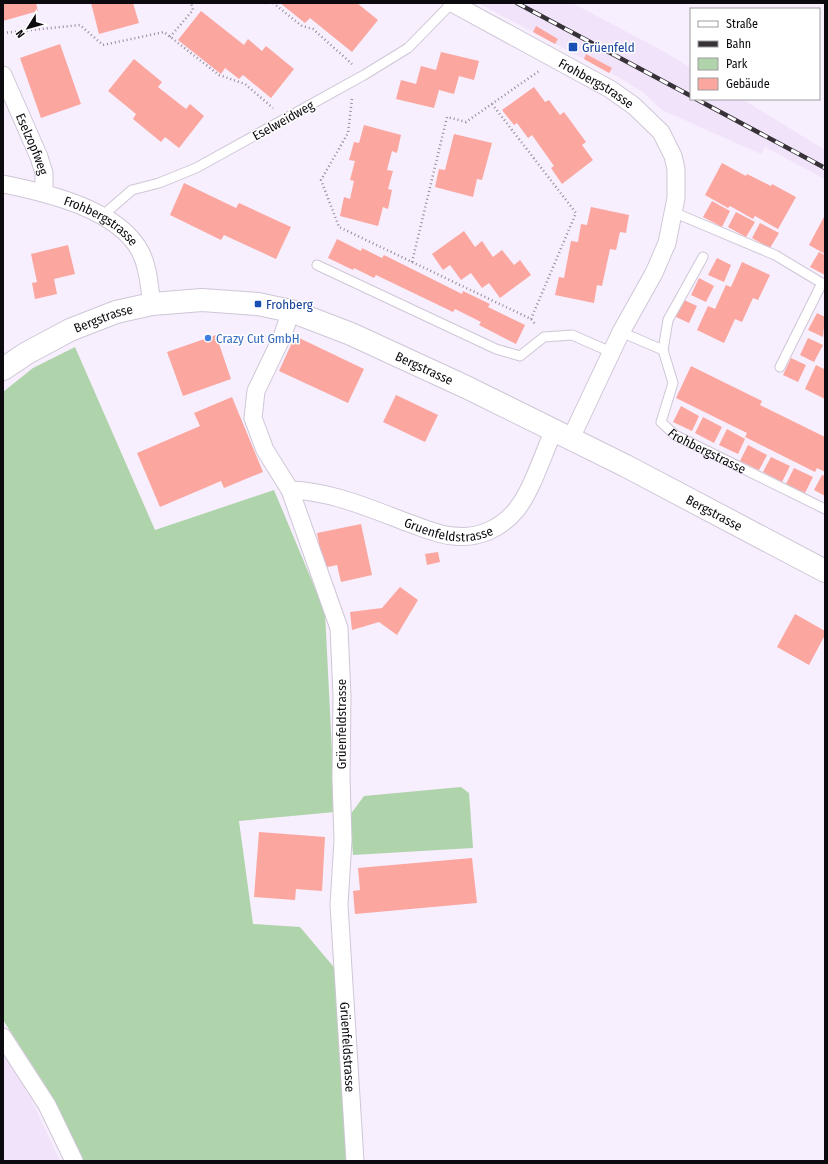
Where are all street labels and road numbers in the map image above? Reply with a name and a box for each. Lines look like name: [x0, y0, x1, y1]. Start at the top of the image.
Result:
street label: Frohbergstrasse: [556, 56, 636, 111]
street label: Eselweidweg: [250, 97, 317, 143]
street label: Eselzopfweg: [13, 111, 51, 178]
street label: Frohbergstrasse: [62, 193, 141, 249]
street label: Bergstrasse: [72, 302, 134, 336]
street label: Bergstrasse: [393, 349, 455, 388]
street label: Frohbergstrasse: [665, 426, 748, 477]
street label: Bergstrasse: [683, 492, 745, 534]
street label: Gruenfeldstrasse: [402, 515, 495, 545]
street label: Grüenfeldstrasse: [334, 679, 349, 769]
street label: Grüenfeldstrasse: [337, 1002, 358, 1093]

